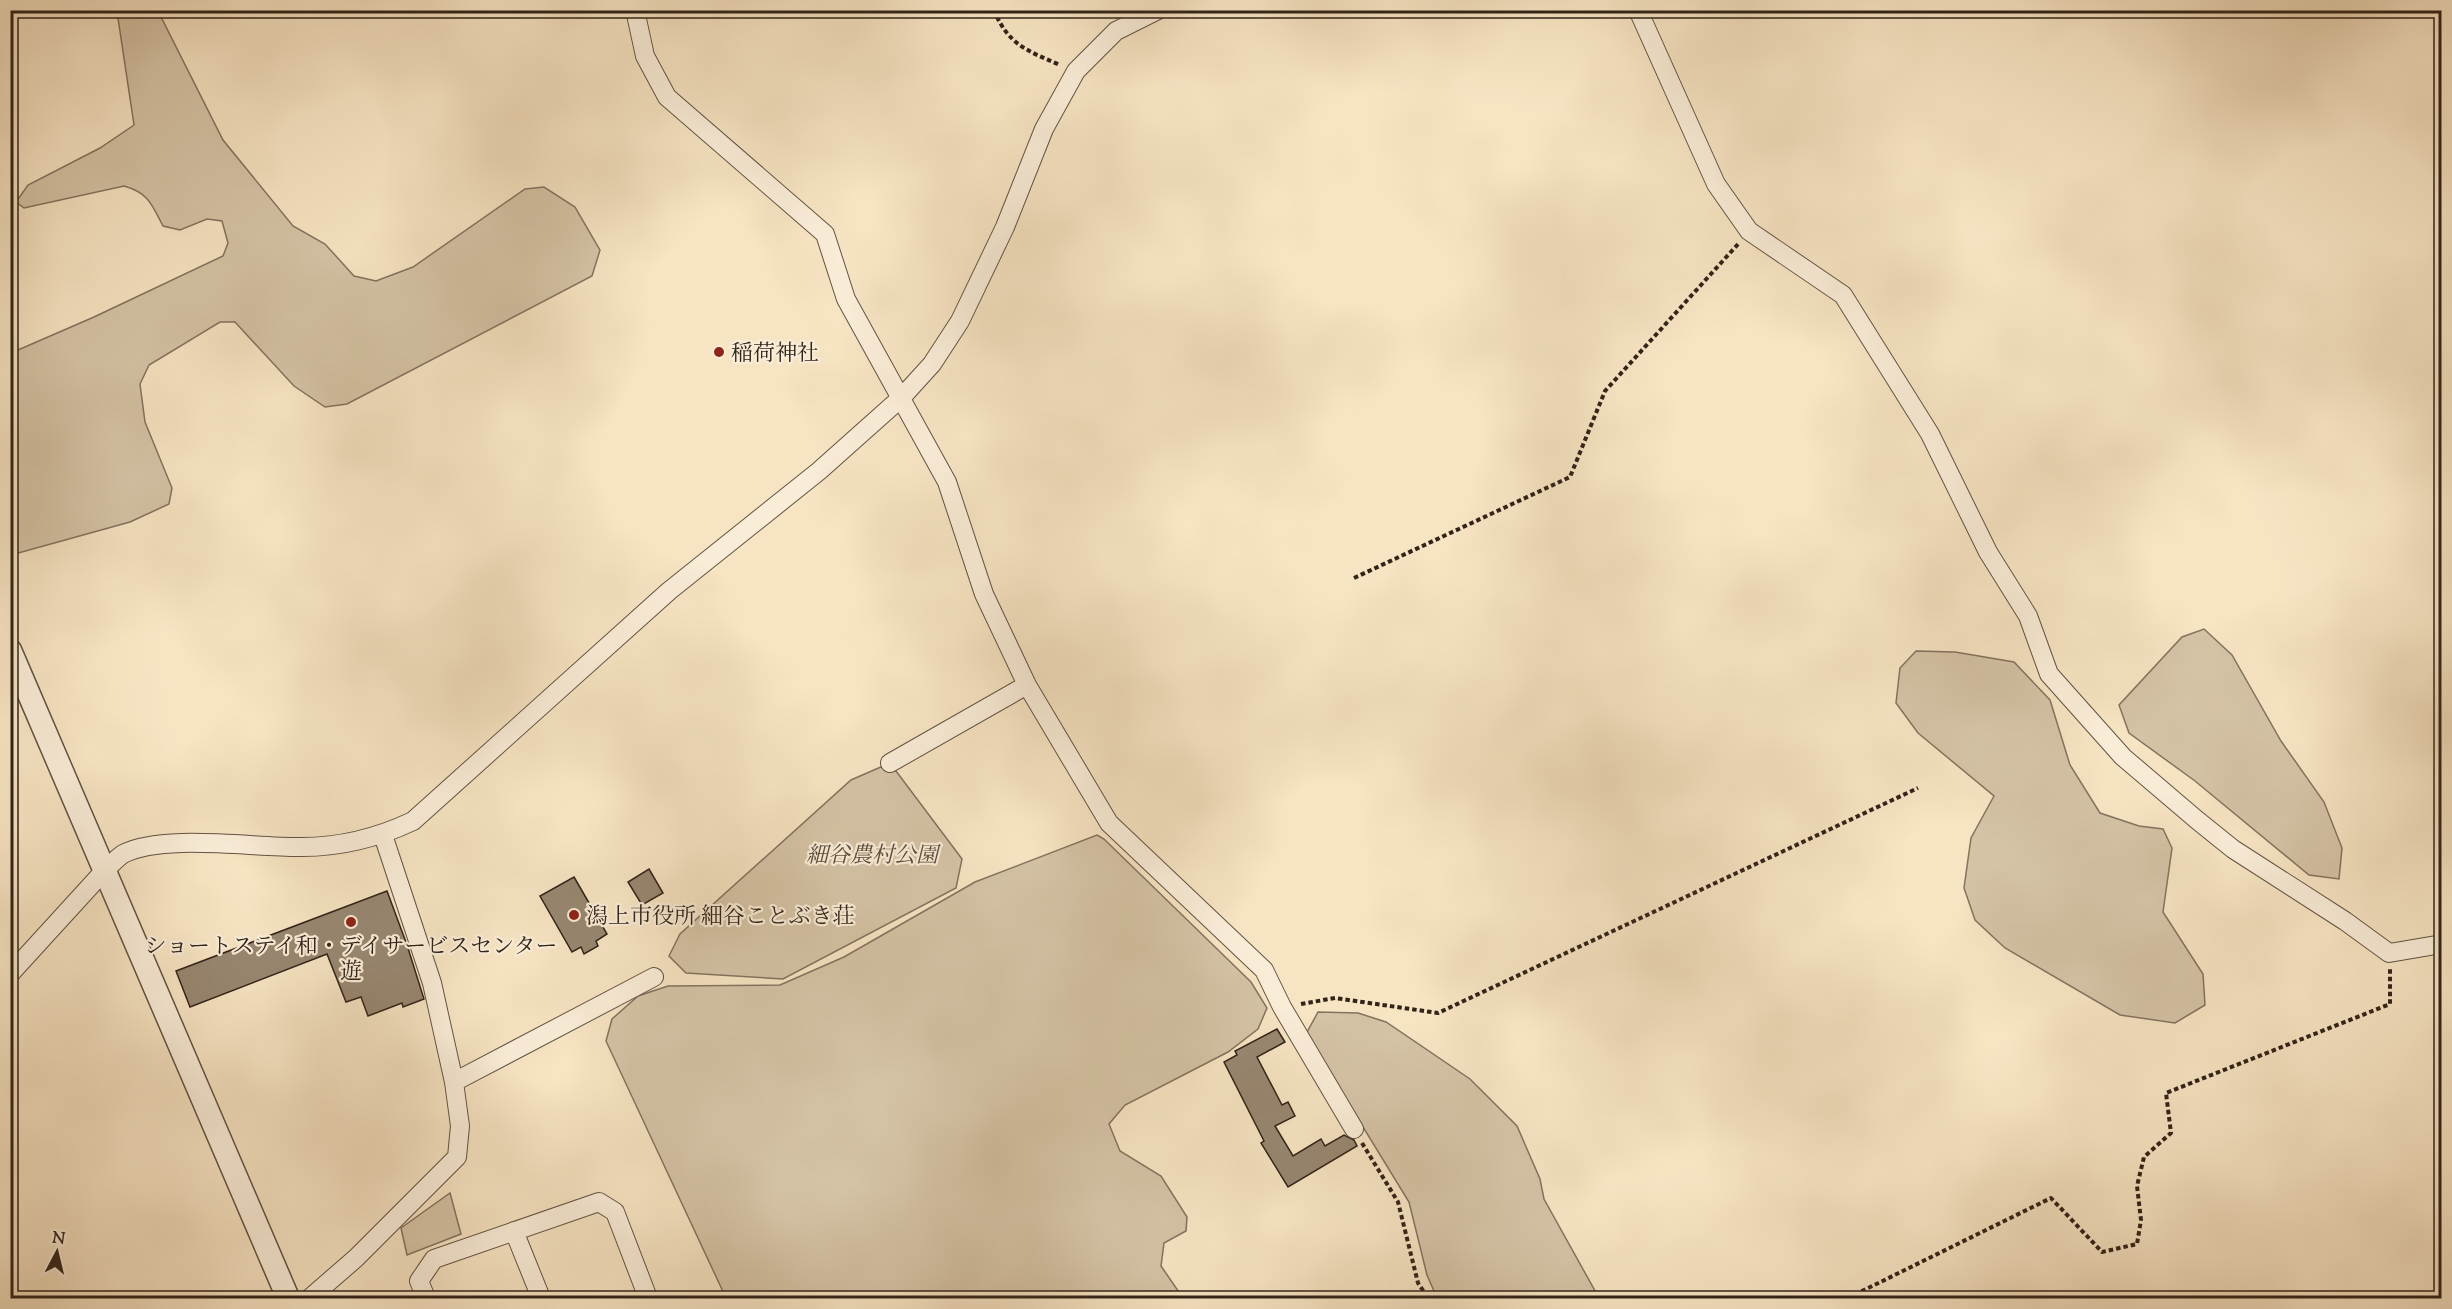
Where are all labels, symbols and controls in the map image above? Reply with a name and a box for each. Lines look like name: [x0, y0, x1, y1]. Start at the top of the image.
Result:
place label: 稲荷神社: [731, 339, 819, 371]
marker: 稲荷神社: [712, 345, 726, 359]
park label: 細谷農村公園: [806, 841, 941, 873]
place label: 潟上市役所 細谷ことぶき荘: [586, 902, 855, 934]
marker: 潟上市役所 細谷ことぶき荘: [567, 908, 581, 922]
marker: ショートステイ和・デイサービスセンター 遊: [344, 915, 358, 929]
place label: ショートステイ和・デイサービスセンター 遊: [145, 932, 557, 989]
north arrow: [27, 1222, 87, 1282]
text: N: [51, 1227, 66, 1252]

